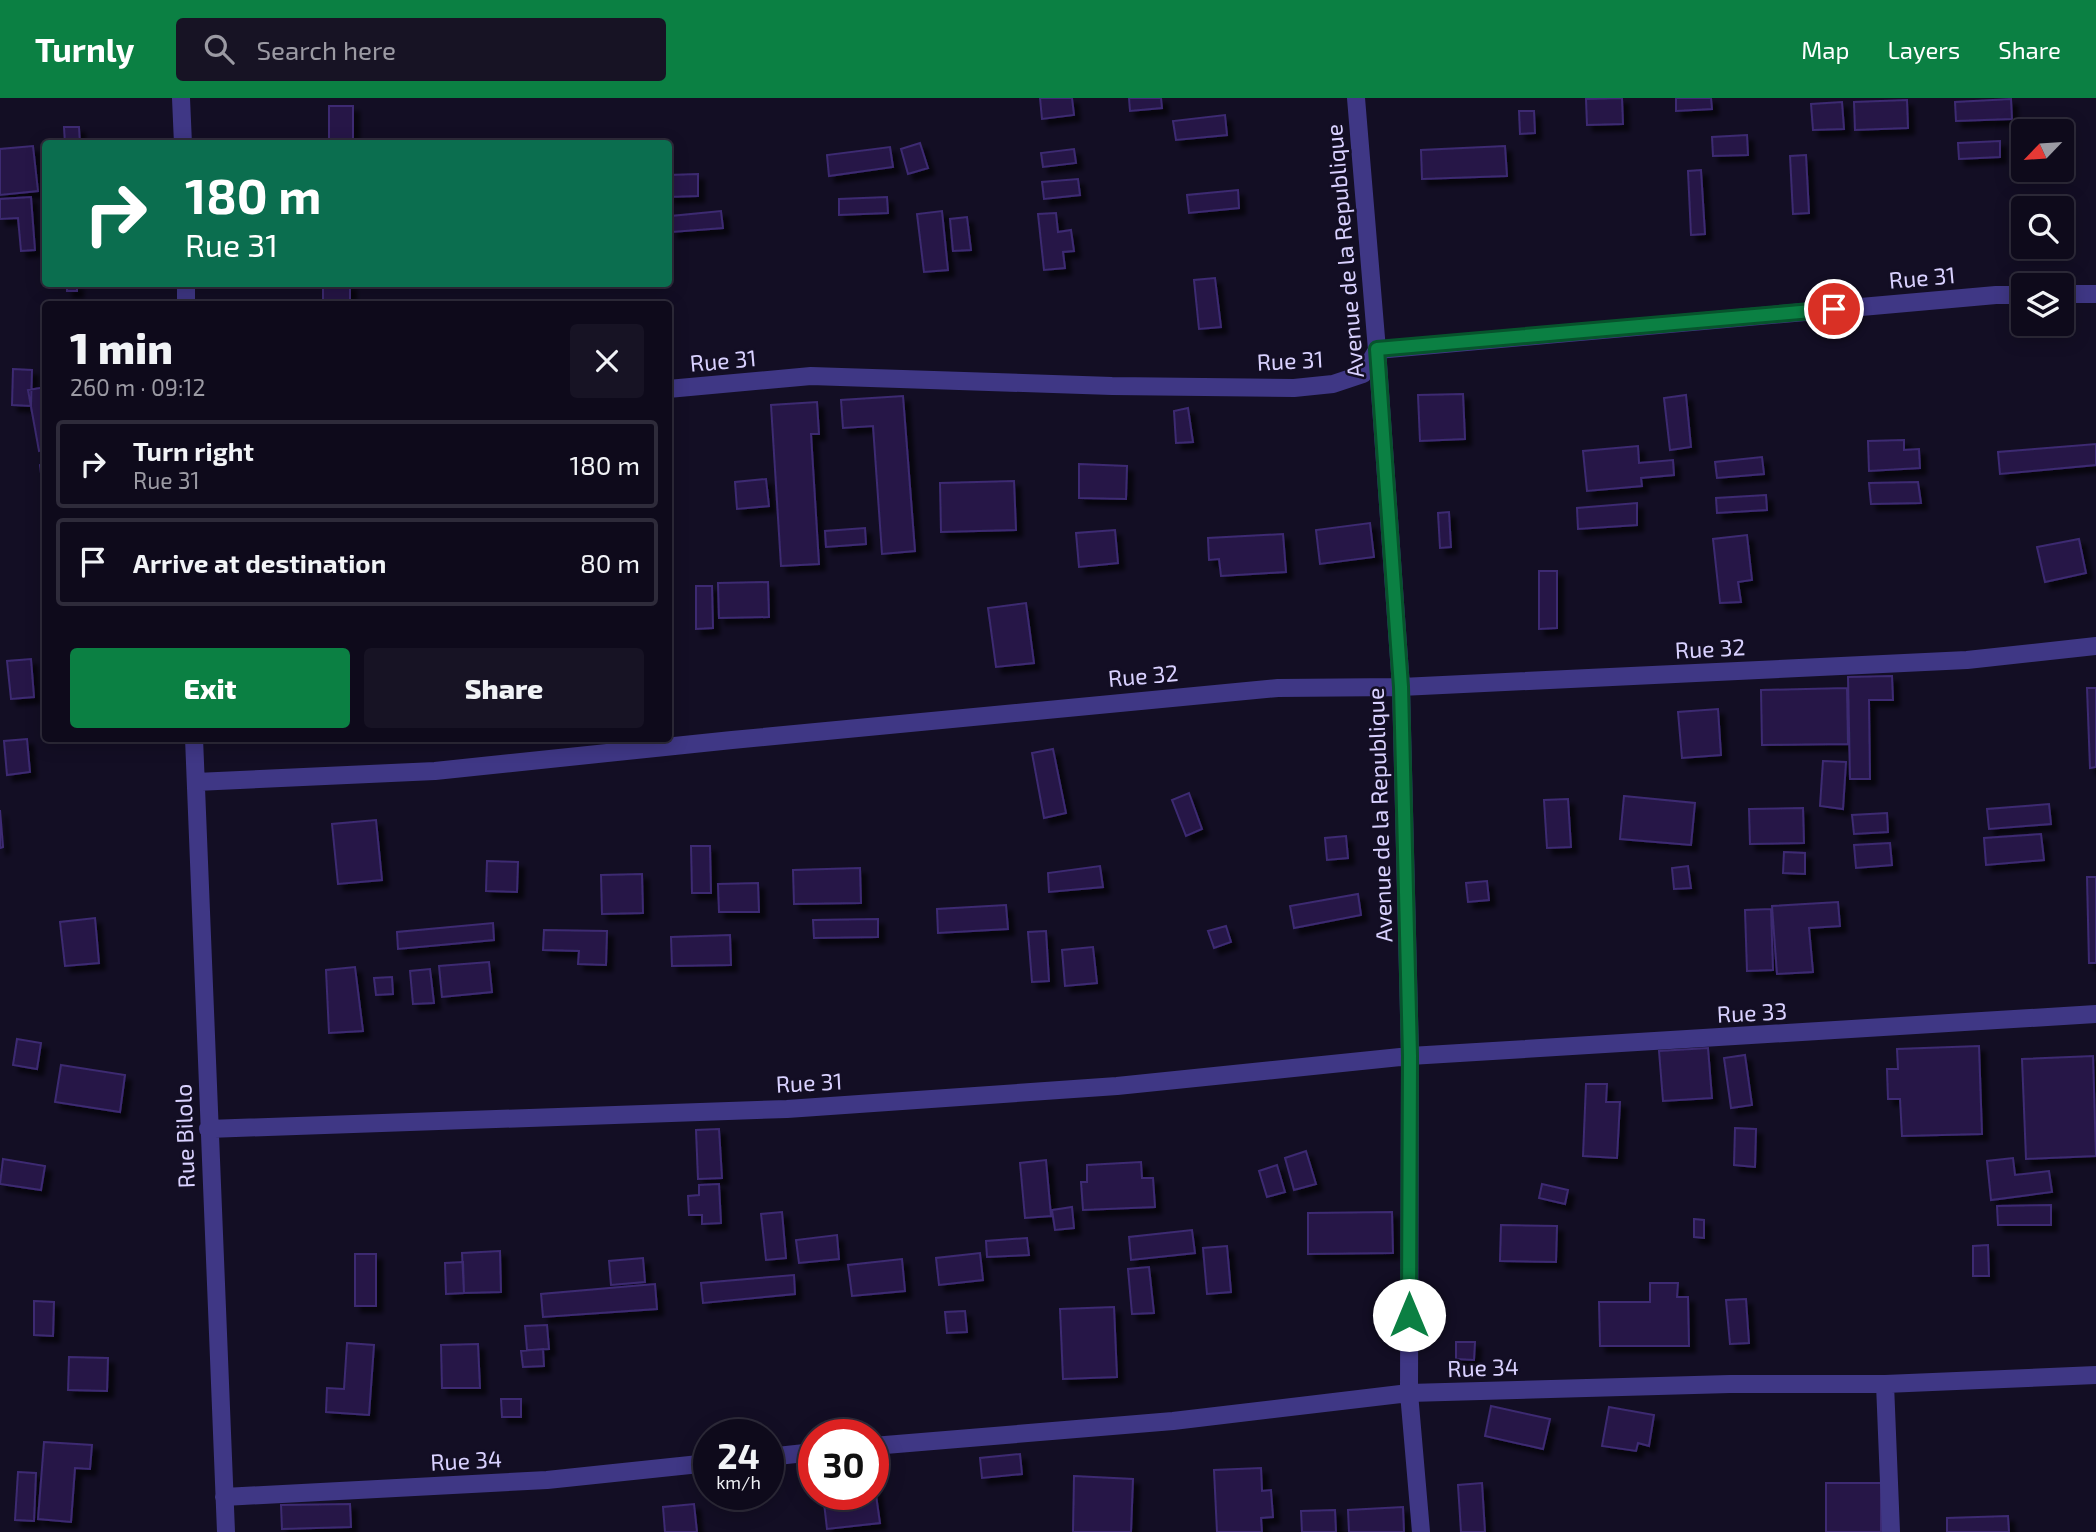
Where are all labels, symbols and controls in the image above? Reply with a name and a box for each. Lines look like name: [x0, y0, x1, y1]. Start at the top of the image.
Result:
search box: [176, 18, 666, 81]
text: Turnly: [35, 29, 134, 69]
icon: search: [200, 30, 238, 68]
text: Search here: [256, 34, 396, 65]
text: Map: [1801, 35, 1849, 64]
text: Layers: [1887, 35, 1960, 64]
text: Share: [1998, 35, 2061, 64]
north arrow: [2011, 119, 2074, 182]
map controls: [2011, 119, 2074, 336]
street label: Avenue de la Republique: [1319, 123, 1369, 379]
text: 180 m: [185, 165, 321, 224]
icon: right: [70, 168, 161, 259]
button: search: [2011, 196, 2074, 259]
text: Rue 31: [185, 225, 278, 263]
street label: Rue 31: [1888, 260, 1956, 294]
button: layers: [2011, 273, 2074, 336]
pin: [1804, 279, 1864, 339]
icon: arrive: [1815, 290, 1853, 328]
text: 1 min: [70, 322, 173, 372]
button: close: [570, 324, 644, 398]
street label: Rue 31: [689, 343, 757, 377]
street label: Rue 31: [1256, 344, 1324, 376]
text: 260 m · 09:12: [70, 373, 205, 401]
text: Turn right: [133, 435, 254, 466]
icon: right: [74, 445, 112, 483]
text: 180 m: [570, 449, 640, 480]
text: Rue 31: [133, 466, 200, 494]
icon: arrive: [74, 543, 112, 581]
text: Arrive at destination: [133, 547, 386, 578]
text: 80 m: [580, 547, 640, 578]
street label: Rue 32: [1674, 632, 1746, 664]
button: Exit: [70, 648, 350, 728]
button: Share: [364, 648, 644, 728]
street label: Rue 32: [1107, 658, 1179, 692]
street label: Avenue de la Republique: [1361, 687, 1397, 943]
street label: Rue 33: [1716, 996, 1788, 1028]
street label: Rue 31: [775, 1066, 843, 1098]
street label: Rue Bilolo: [168, 1083, 200, 1189]
position arrow: [1372, 1278, 1446, 1352]
street label: Rue 34: [1447, 1352, 1519, 1382]
speed limit sign: 30: [798, 1419, 889, 1510]
text: 24: [717, 1434, 760, 1476]
street label: Rue 34: [429, 1444, 503, 1476]
text: km/h: [716, 1471, 761, 1493]

